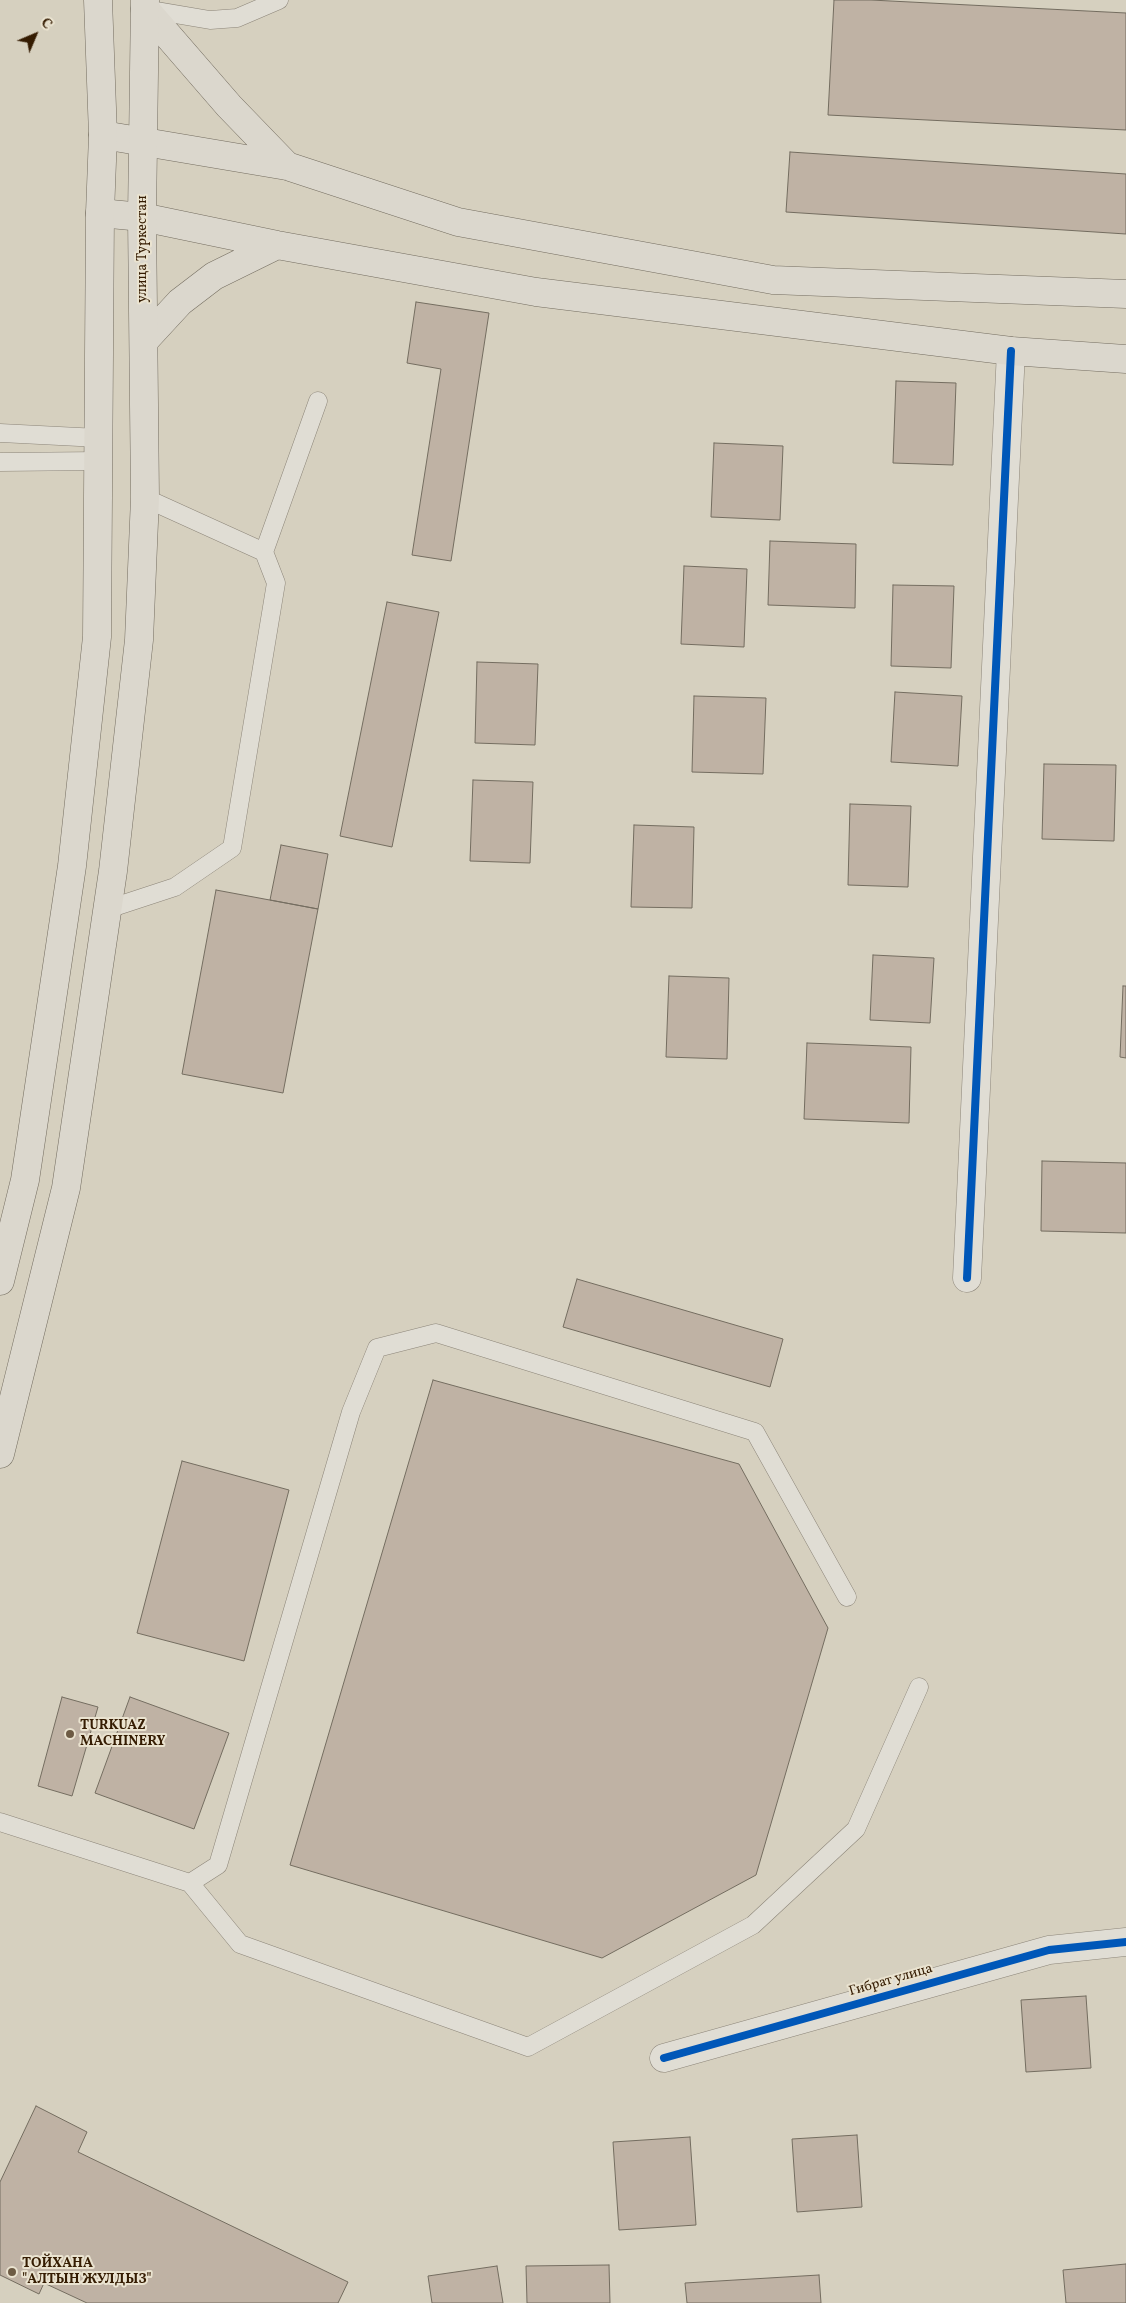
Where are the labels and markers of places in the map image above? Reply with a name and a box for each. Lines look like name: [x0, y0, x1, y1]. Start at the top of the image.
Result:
place label: TURKUAZ MACHINERY: [80, 1718, 165, 1750]
marker: TURKUAZ MACHINERY: [64, 1728, 76, 1740]
place label: ТОЙХАНА "АЛТЫН ЖУЛДЫЗ": [22, 2256, 152, 2288]
marker: ТОЙХАНА "АЛТЫН ЖУЛДЫЗ": [6, 2266, 18, 2278]

